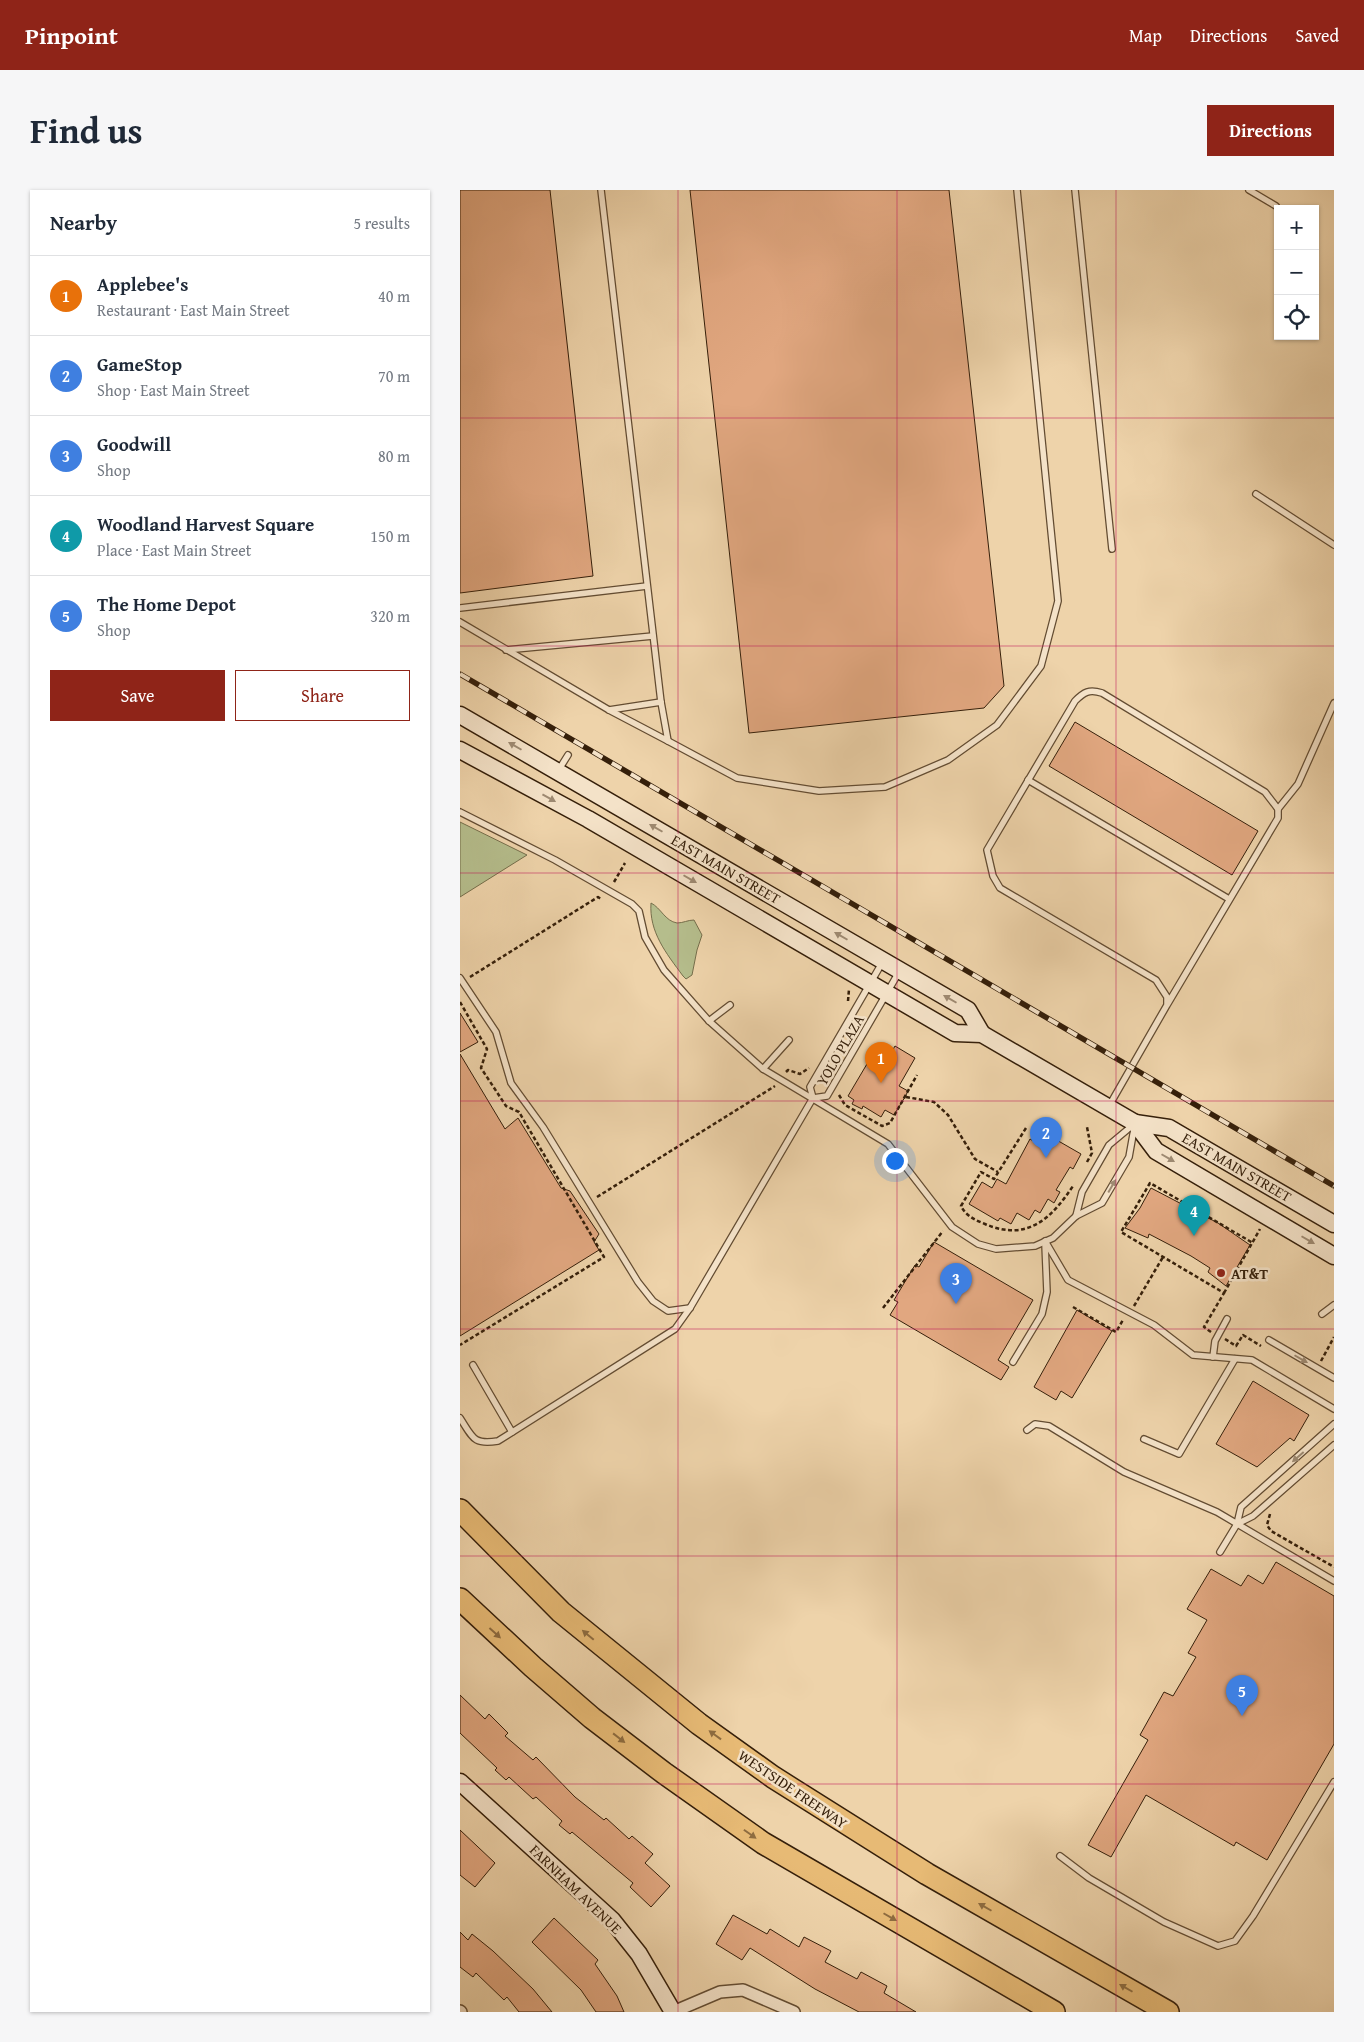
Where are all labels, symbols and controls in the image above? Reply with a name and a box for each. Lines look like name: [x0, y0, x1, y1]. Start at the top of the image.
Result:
text: Pinpoint: [25, 18, 118, 53]
text: Map: [1129, 22, 1162, 49]
text: Directions: [1190, 22, 1267, 49]
text: Saved: [1295, 22, 1339, 49]
text: Find us: [30, 105, 143, 156]
button: Directions: [1207, 105, 1334, 156]
map controls: [1274, 205, 1319, 340]
button: +: [1274, 205, 1319, 250]
text: Nearby: [50, 207, 117, 238]
text: 5 results: [353, 211, 410, 235]
button: −: [1274, 250, 1319, 295]
text: Applebee's: [97, 270, 189, 298]
text: 1: [62, 284, 70, 308]
text: 40 m: [378, 284, 410, 308]
button: locate: [1274, 295, 1319, 340]
text: Restaurant · East Main Street: [97, 298, 290, 322]
text: GameStop: [97, 350, 182, 378]
text: 2: [62, 364, 70, 388]
text: 70 m: [378, 364, 410, 388]
text: Shop · East Main Street: [97, 378, 250, 402]
text: Goodwill: [97, 430, 171, 458]
text: 3: [62, 444, 70, 468]
text: 80 m: [378, 444, 410, 468]
text: Shop: [97, 458, 131, 482]
text: Woodland Harvest Square: [97, 510, 314, 538]
text: 4: [62, 524, 70, 548]
text: 150 m: [370, 524, 410, 548]
text: Place · East Main Street: [97, 538, 251, 562]
text: The Home Depot: [97, 590, 236, 618]
text: 5: [62, 604, 70, 628]
text: 320 m: [370, 604, 410, 628]
text: Shop: [97, 618, 131, 642]
button: Save: [50, 670, 225, 721]
button: Share: [235, 670, 410, 721]
one-way arrow: [509, 742, 522, 751]
one-way arrow: [542, 794, 556, 802]
one-way arrow: [649, 823, 662, 832]
street label: EAST MAIN STREET: [668, 829, 785, 909]
one-way arrow: [682, 875, 697, 883]
one-way arrow: [835, 932, 848, 941]
one-way arrow: [943, 995, 956, 1004]
street label: YOLO PLAZA: [811, 1011, 869, 1089]
pin: 1: [865, 1042, 897, 1083]
pin: 2: [1030, 1117, 1062, 1158]
street label: EAST MAIN STREET: [1179, 1127, 1296, 1207]
your location: [882, 1148, 908, 1174]
one-way arrow: [1161, 1154, 1174, 1163]
one-way arrow: [1108, 1178, 1116, 1193]
pin: 4: [1178, 1195, 1210, 1236]
one-way arrow: [1302, 1236, 1315, 1245]
pin: 3: [940, 1263, 972, 1304]
place label: AT&T: [1231, 1263, 1268, 1284]
marker: AT&T: [1215, 1267, 1227, 1279]
one-way arrow: [1295, 1354, 1308, 1363]
one-way arrow: [1292, 1452, 1305, 1463]
one-way arrow: [488, 1627, 500, 1639]
one-way arrow: [581, 1629, 594, 1640]
pin: 5: [1226, 1675, 1258, 1716]
one-way arrow: [709, 1730, 722, 1741]
one-way arrow: [612, 1733, 625, 1743]
street label: WESTSIDE FREEWAY: [734, 1745, 852, 1833]
one-way arrow: [743, 1829, 757, 1839]
street label: FARNHAM AVENUE: [525, 1839, 627, 1939]
one-way arrow: [978, 1902, 992, 1911]
one-way arrow: [883, 1912, 896, 1921]
one-way arrow: [1119, 1983, 1132, 1992]

